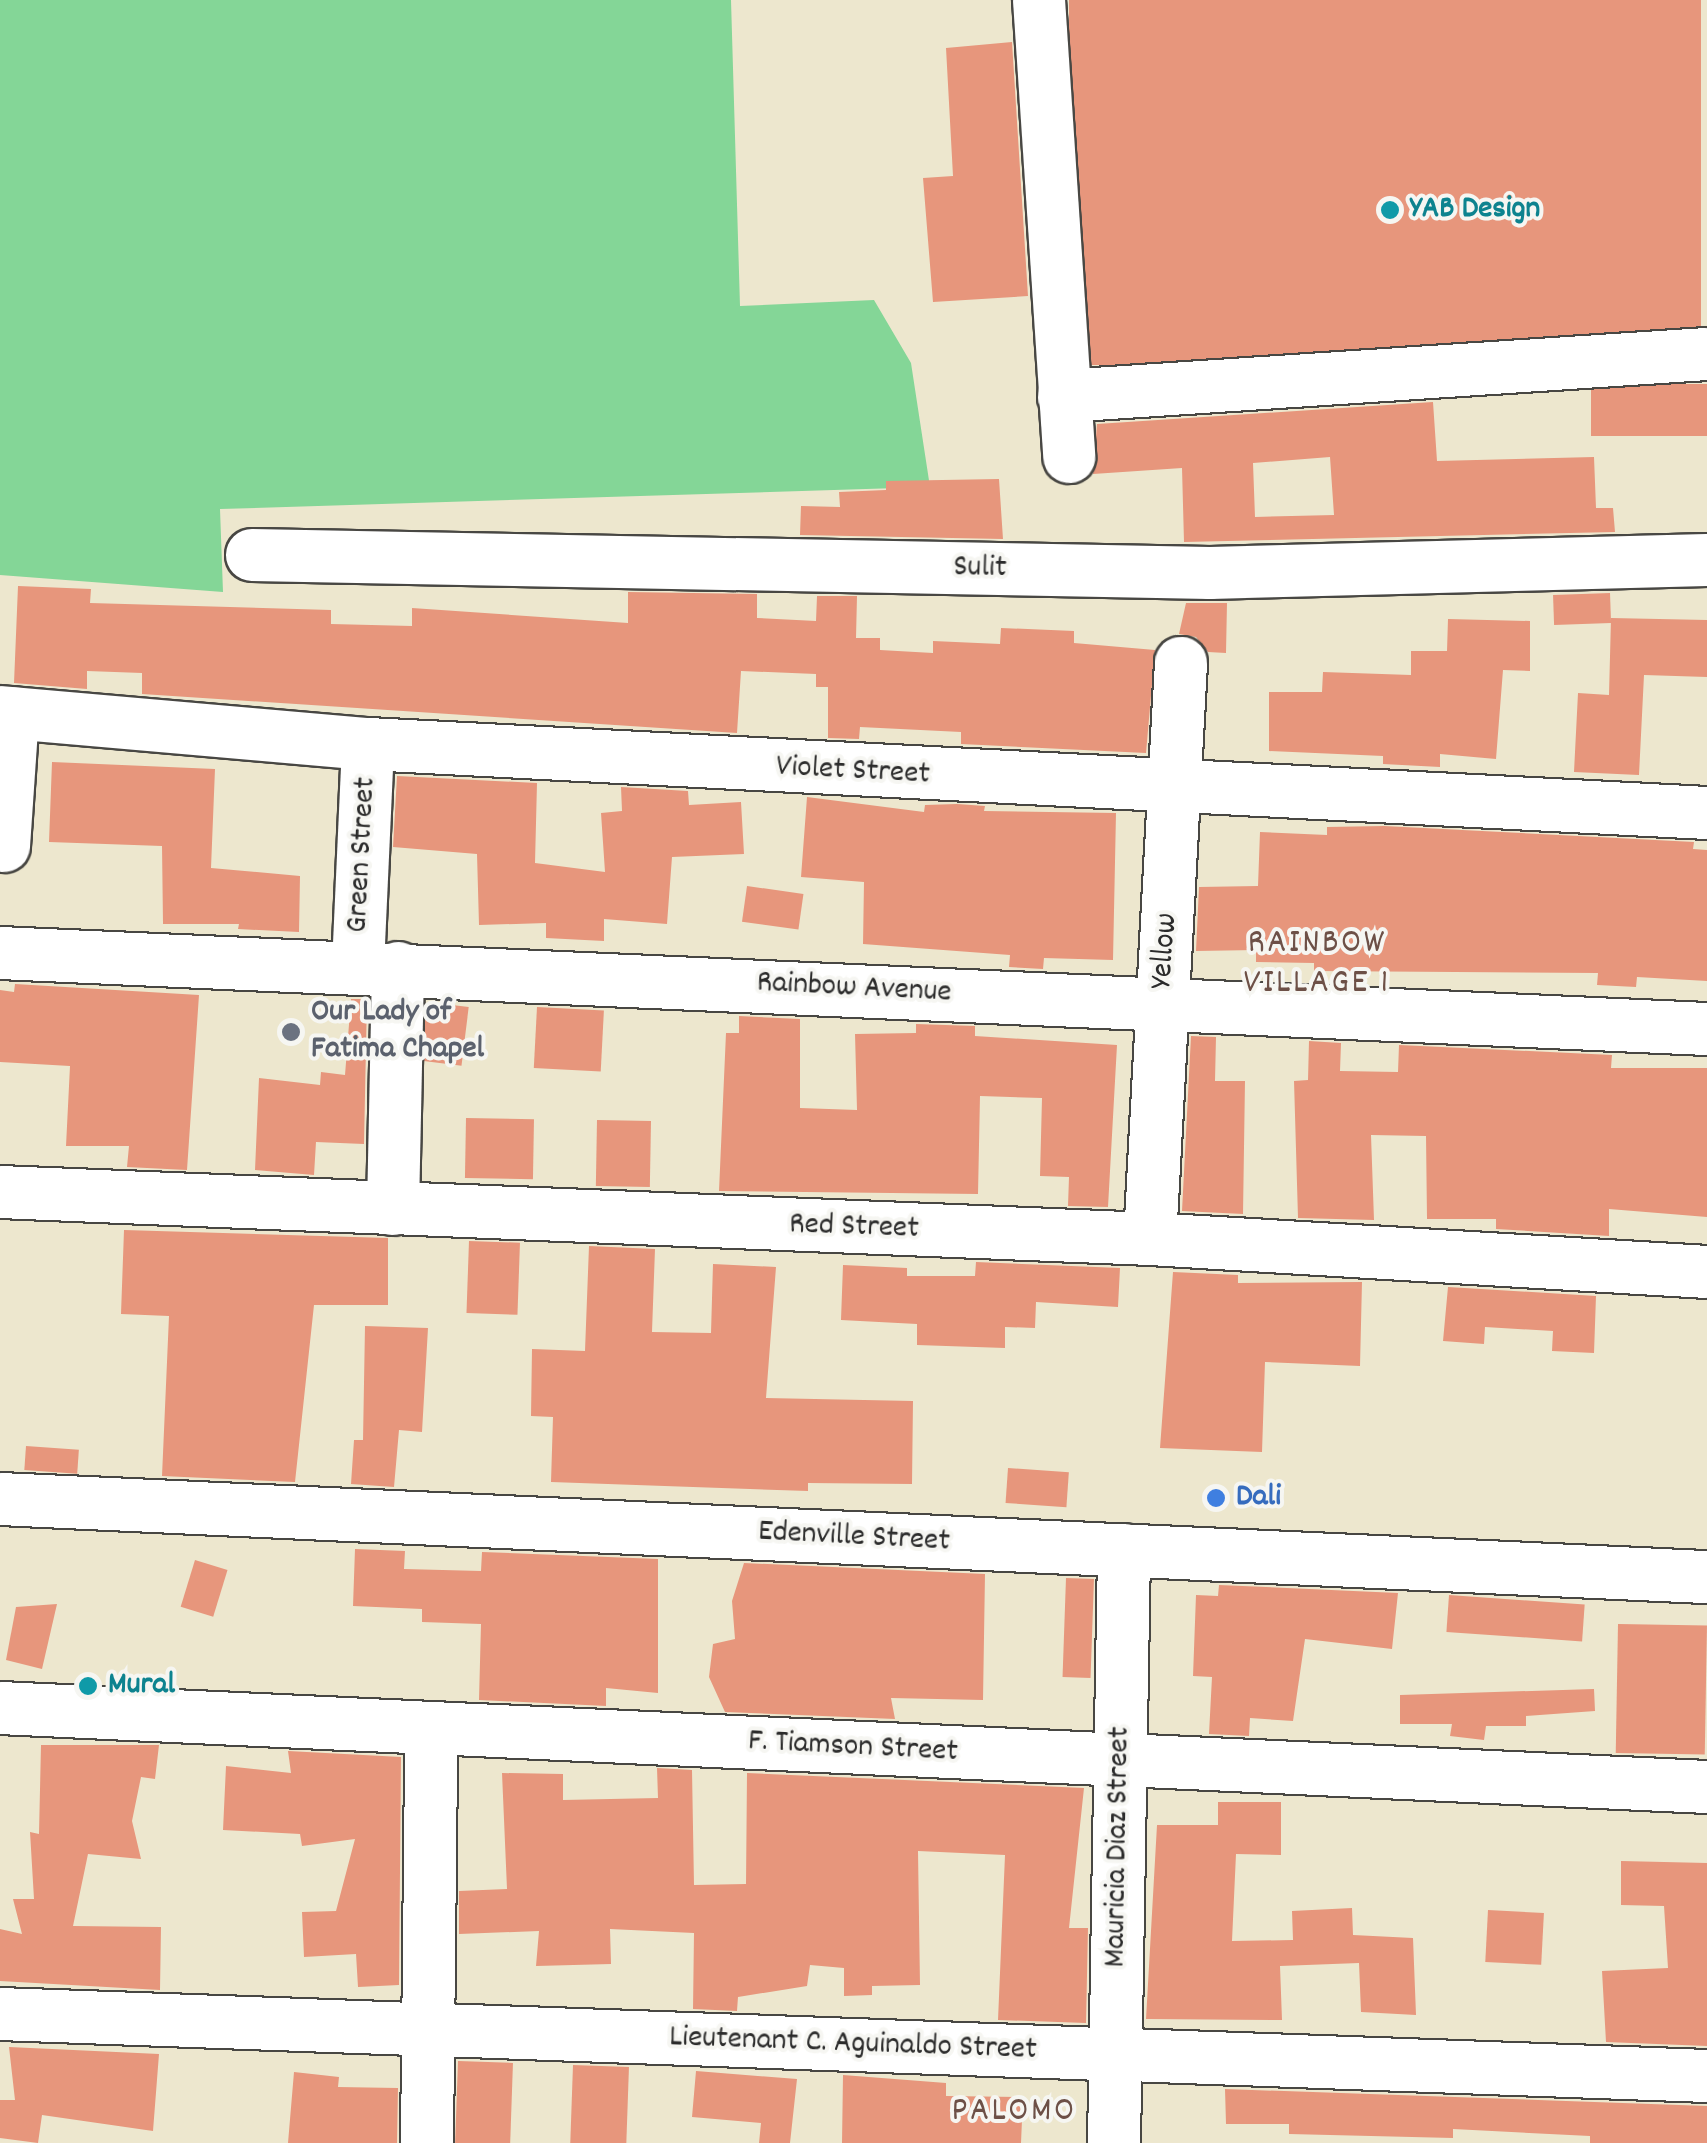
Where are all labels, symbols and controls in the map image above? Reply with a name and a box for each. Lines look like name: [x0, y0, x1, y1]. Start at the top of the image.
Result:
place label: YAB Design: [1410, 191, 1540, 229]
marker: YAB Design: [1379, 199, 1401, 221]
street label: Sulit: [953, 549, 1007, 589]
street label: Violet Street: [775, 749, 931, 795]
street label: Green Street: [340, 776, 386, 934]
street label: Yellow: [1144, 912, 1188, 990]
district label: RAINBOW VILLAGE 1: [1243, 923, 1391, 1005]
street label: Rainbow Avenue: [756, 965, 952, 1013]
place label: Our Lady of Fatima Chapel: [311, 995, 484, 1070]
marker: Our Lady of Fatima Chapel: [280, 1021, 302, 1043]
street label: Red Street: [788, 1207, 920, 1249]
place label: Dali: [1236, 1479, 1281, 1517]
marker: Dali: [1205, 1487, 1227, 1509]
street label: Edenville Street: [757, 1514, 951, 1562]
place label: Mural: [108, 1667, 175, 1705]
marker: Mural: [77, 1675, 99, 1697]
street label: F. Tiamson Street: [747, 1723, 959, 1773]
street label: Mauricia Diaz Street: [1098, 1726, 1140, 1968]
street label: Lieutenant C. Aguinaldo Street: [669, 2019, 1037, 2071]
district label: PALOMO: [951, 2091, 1077, 2133]

